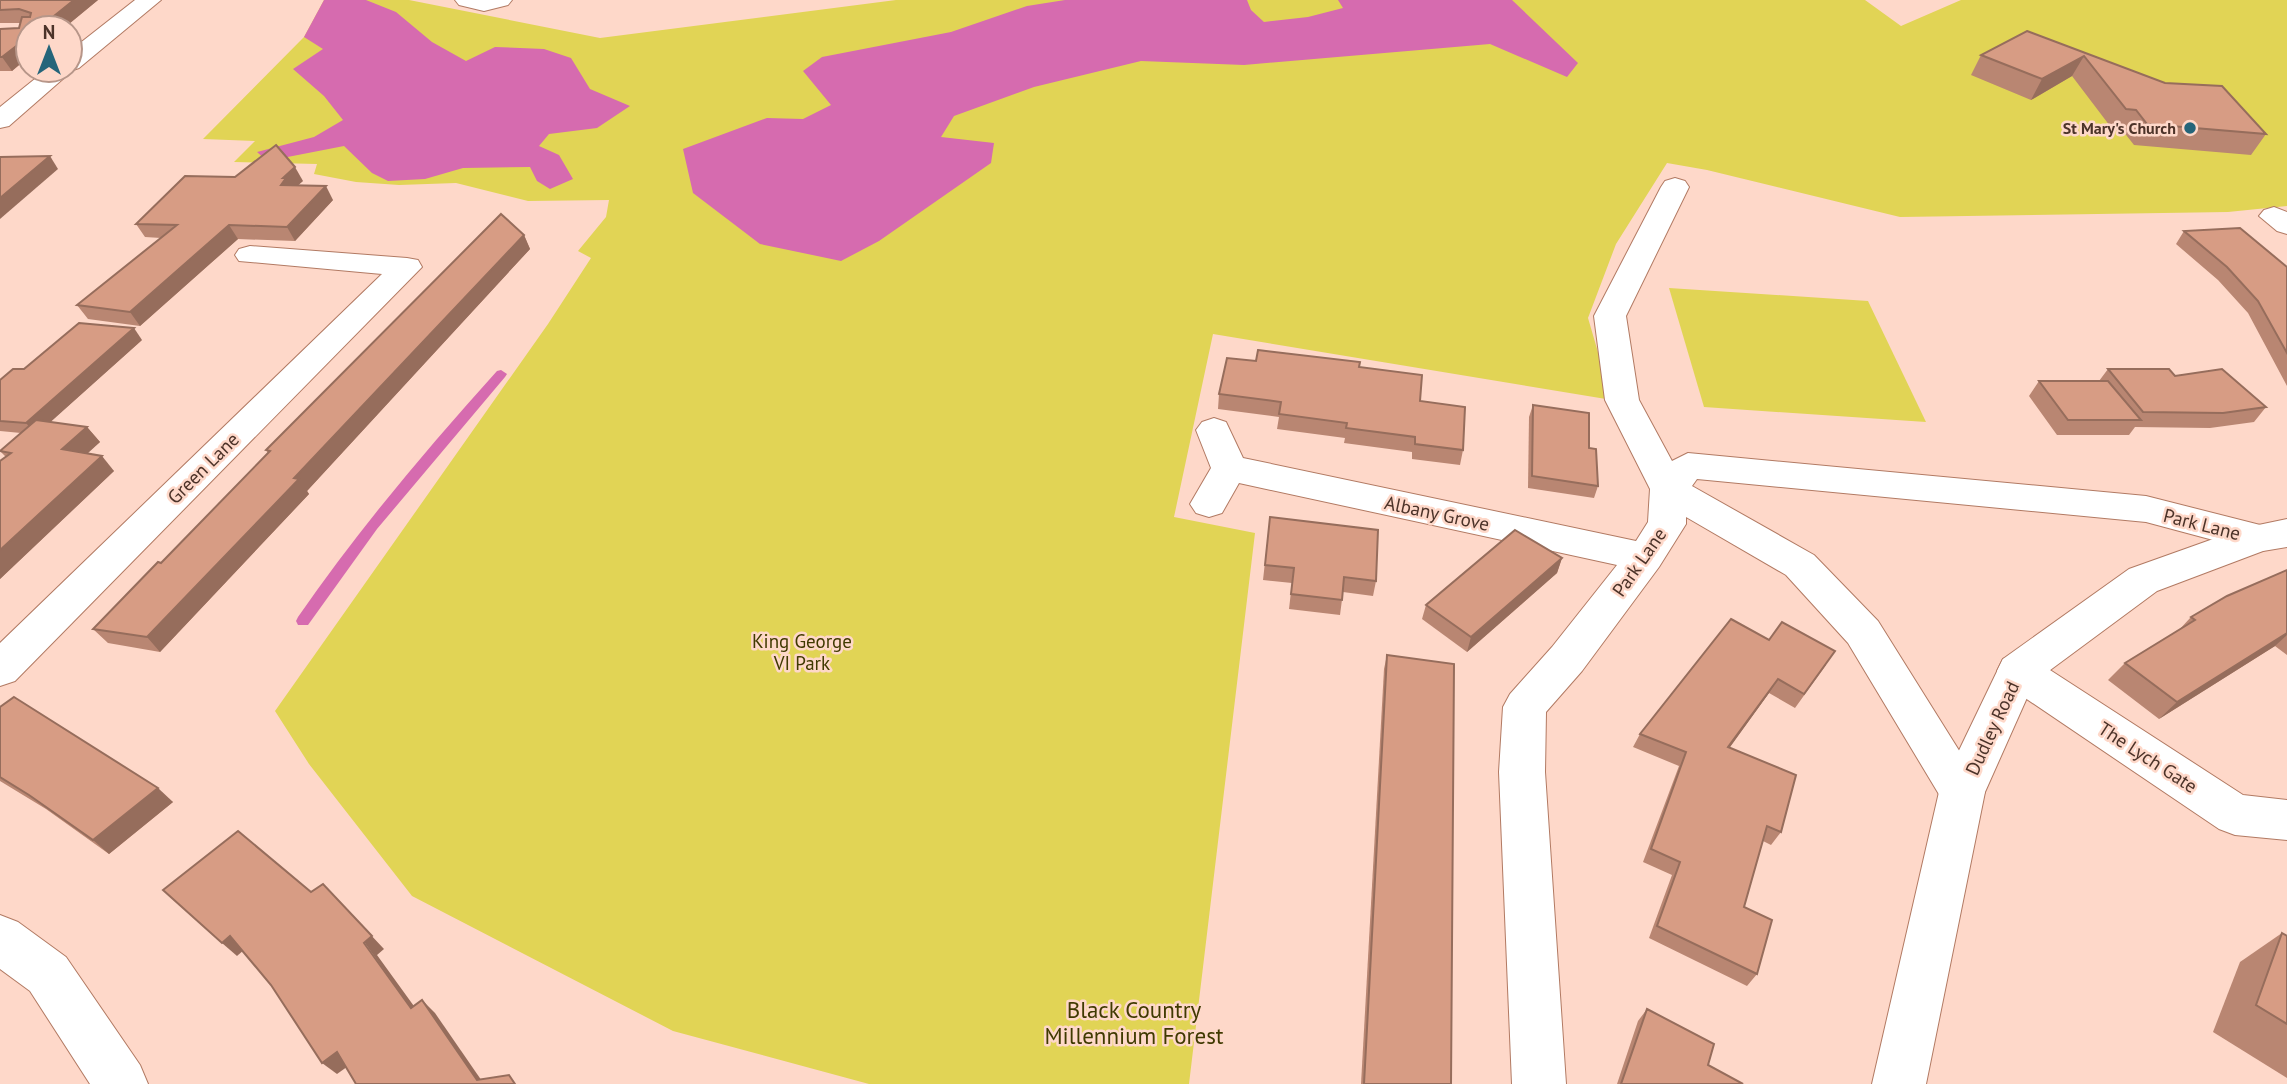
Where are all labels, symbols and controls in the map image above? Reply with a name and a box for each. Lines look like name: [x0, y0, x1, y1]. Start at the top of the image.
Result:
north arrow: [14, 14, 84, 84]
text: N: [43, 20, 55, 44]
place label: St Mary's Church: [2063, 118, 2176, 138]
marker: St Mary's Church: [2182, 120, 2198, 136]
street label: Green Lane: [162, 427, 244, 509]
street label: Albany Grove: [1382, 490, 1492, 536]
street label: Park Lane: [2161, 503, 2243, 545]
street label: Park Lane: [1607, 523, 1671, 601]
park label: King George VI Park: [752, 629, 852, 675]
street label: Dudley Road: [1960, 677, 2024, 779]
street label: The Lych Gate: [2094, 716, 2202, 798]
park label: Black Country Millennium Forest: [1044, 995, 1224, 1050]

